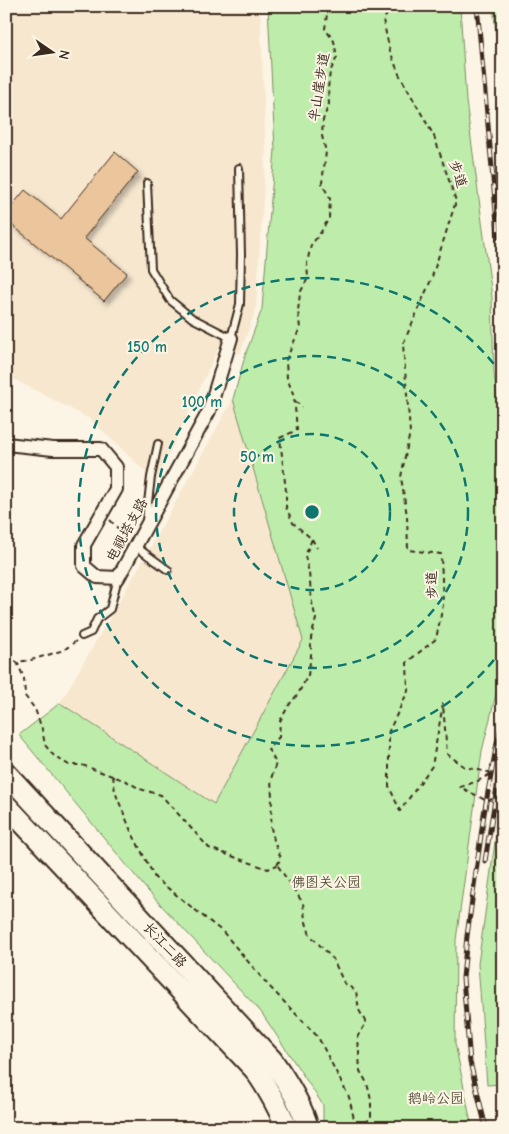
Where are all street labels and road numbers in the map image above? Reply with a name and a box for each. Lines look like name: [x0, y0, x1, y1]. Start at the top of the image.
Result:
street label: 半山崖步道: [305, 51, 333, 123]
street label: 步道: [445, 158, 471, 190]
street label: 电视塔支路: [103, 495, 151, 565]
street label: 步道: [423, 571, 441, 599]
street label: 长江二路: [140, 919, 190, 971]

